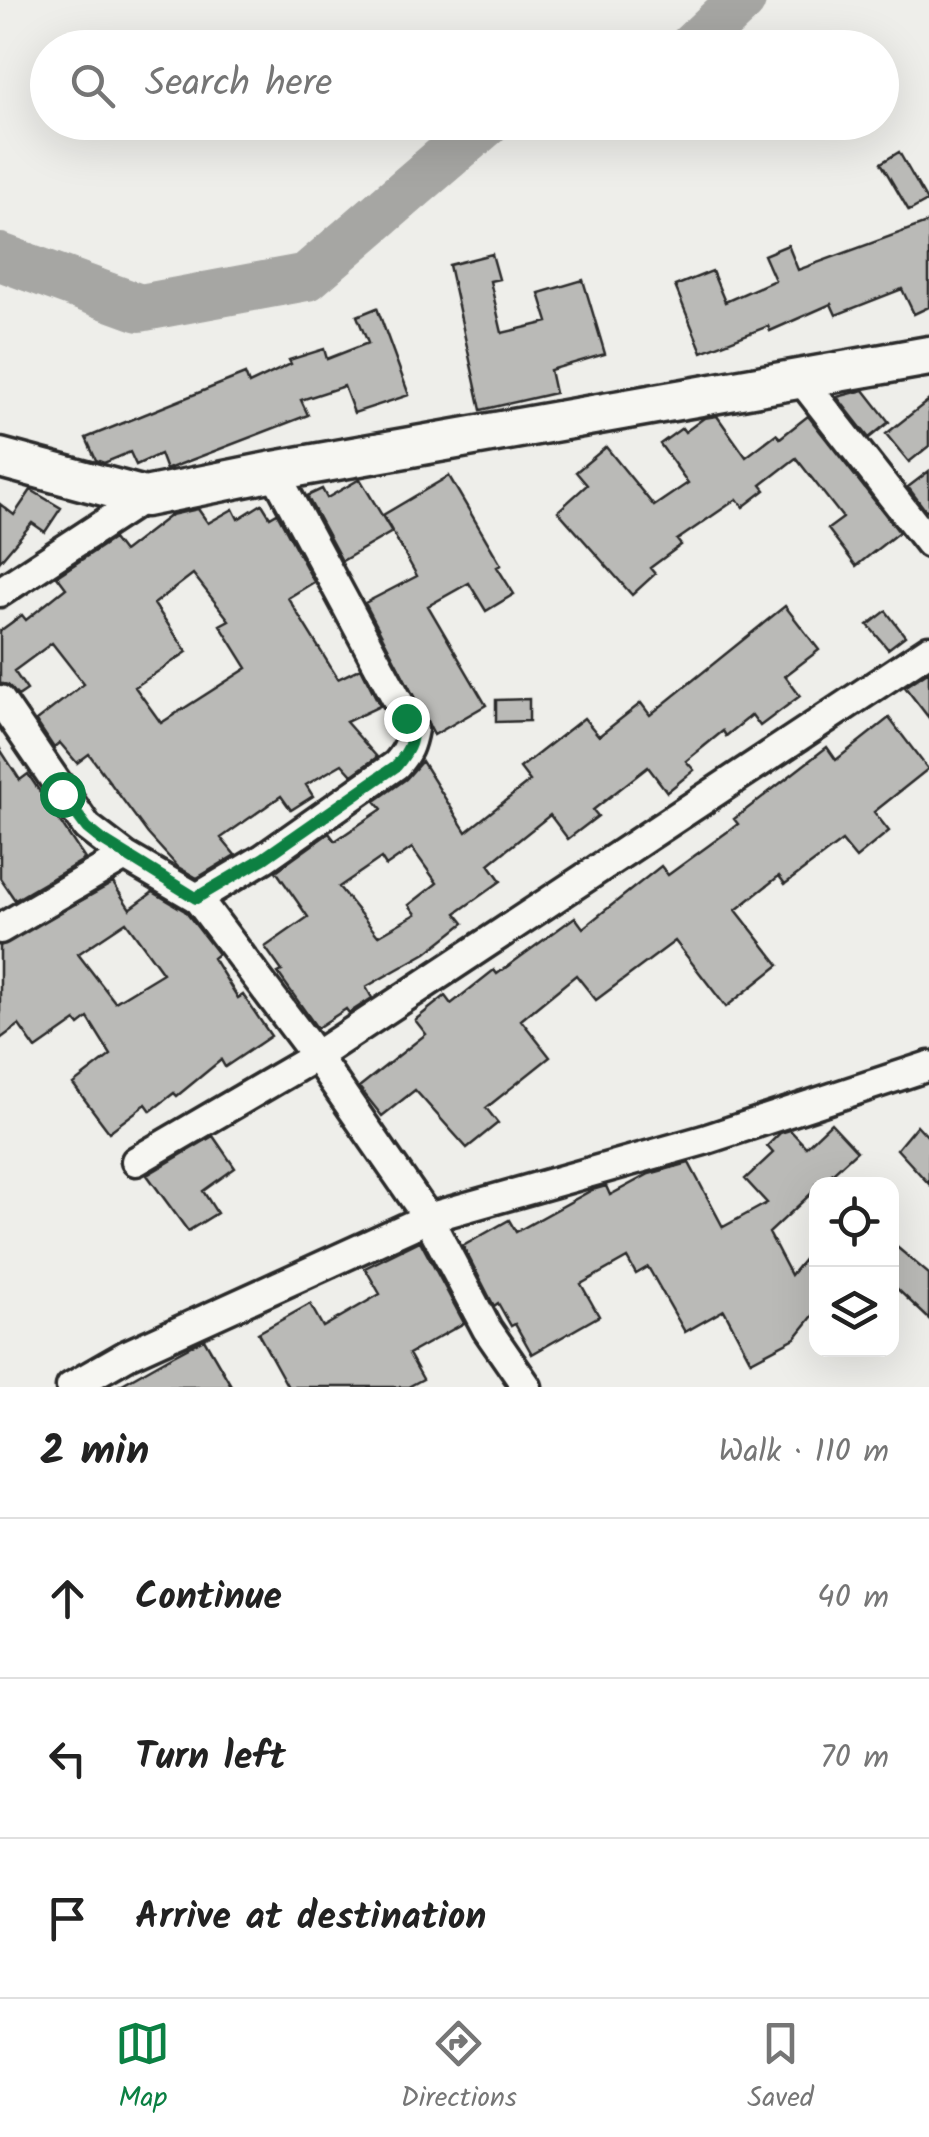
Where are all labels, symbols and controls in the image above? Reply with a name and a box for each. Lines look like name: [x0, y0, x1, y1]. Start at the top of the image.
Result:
search box: [30, 30, 899, 140]
text: Search here: [145, 55, 332, 115]
icon: search: [65, 58, 120, 113]
route end: [384, 696, 430, 742]
route start: [40, 772, 86, 818]
map controls: [809, 1177, 899, 1357]
button: locate: [809, 1177, 899, 1267]
button: layers: [809, 1267, 899, 1357]
text: 2 min: [40, 1419, 149, 1486]
text: Walk · 110 m: [718, 1427, 889, 1478]
text: Continue: [135, 1568, 282, 1628]
icon: ahead: [40, 1571, 95, 1626]
text: 40 m: [817, 1573, 889, 1624]
text: Turn left: [135, 1728, 286, 1788]
icon: left: [40, 1731, 95, 1786]
text: 70 m: [820, 1733, 889, 1784]
text: Arrive at destination: [135, 1888, 486, 1948]
icon: arrive: [40, 1891, 95, 1946]
tab: Map: [115, 2016, 170, 2121]
tab: Directions: [401, 2016, 517, 2121]
tab: Saved: [747, 2016, 814, 2121]

